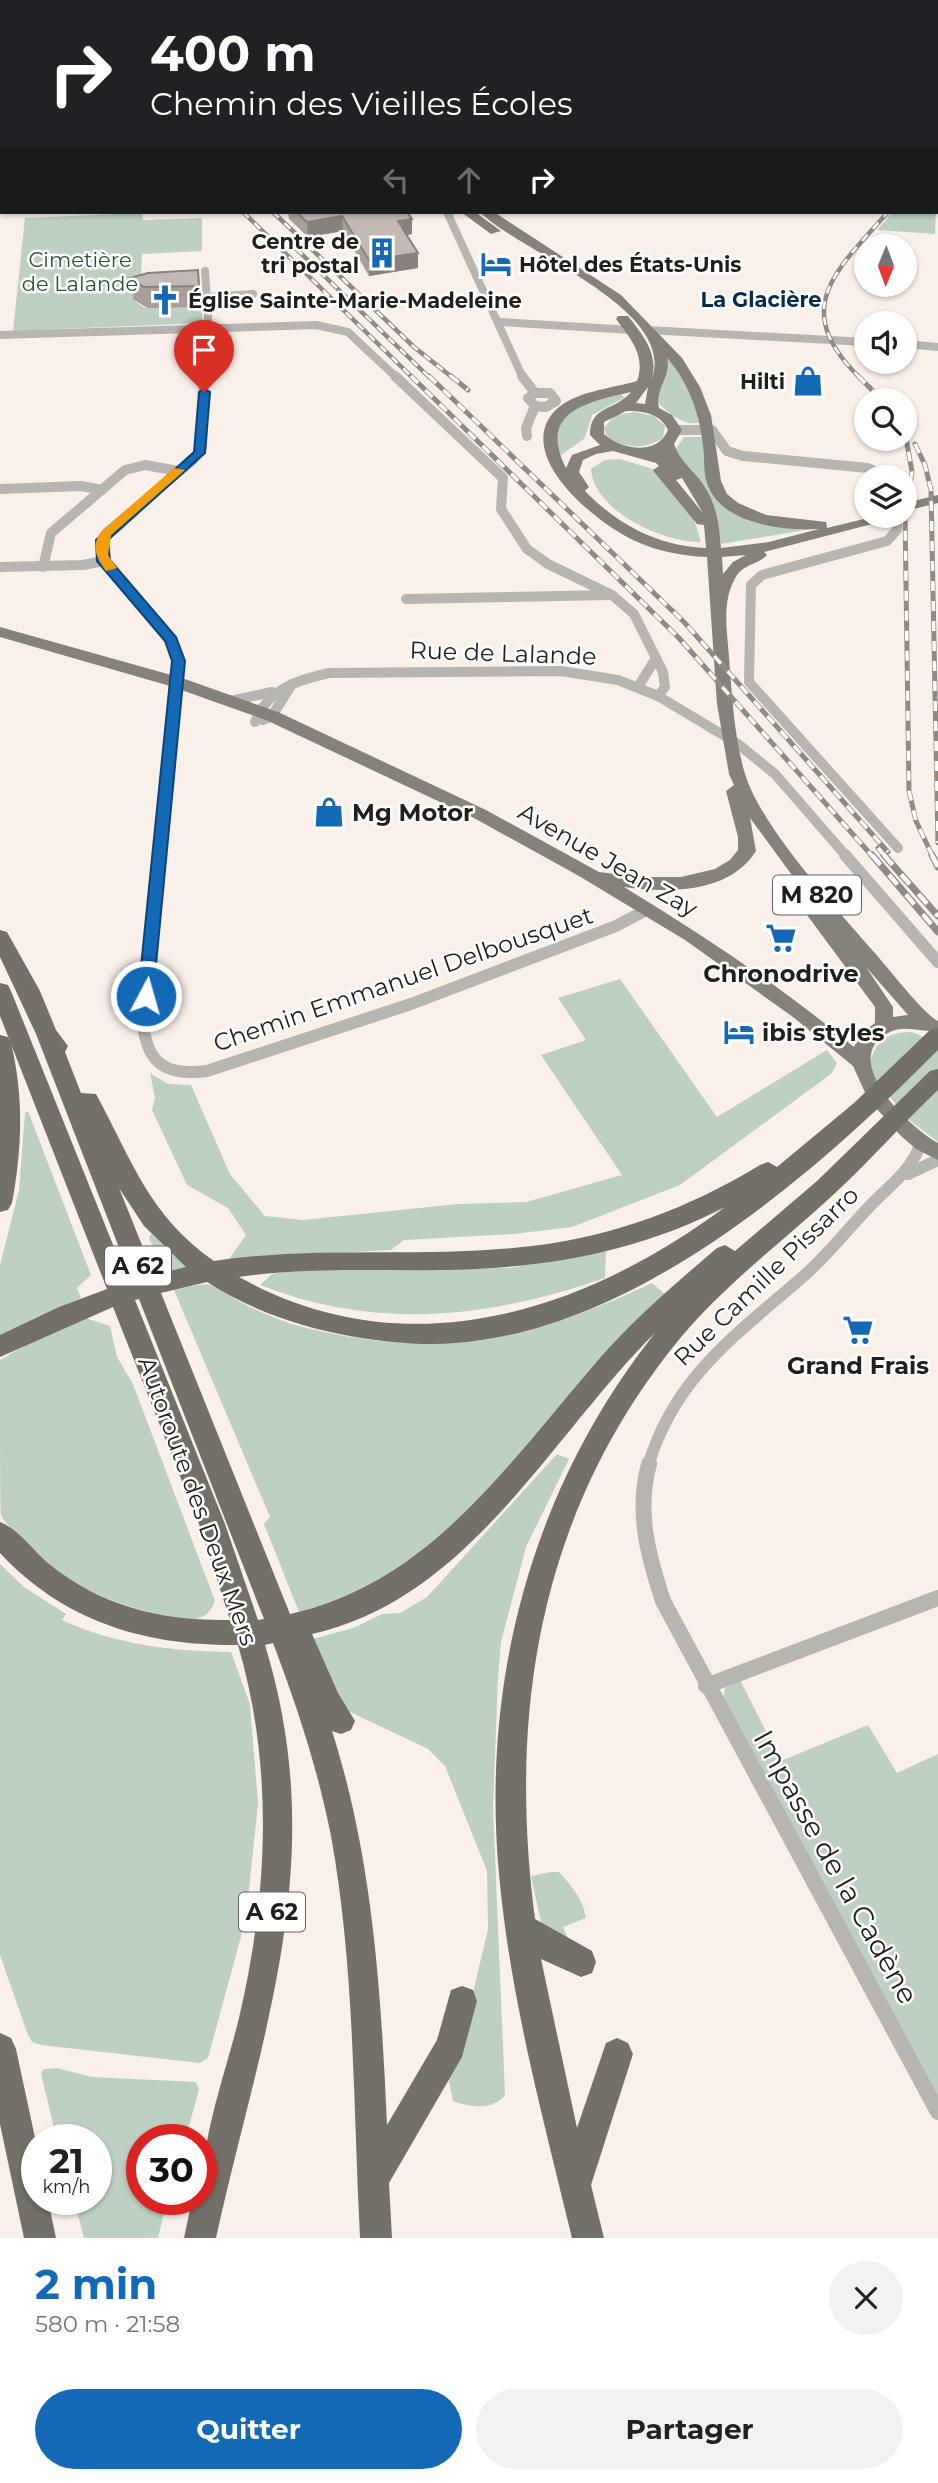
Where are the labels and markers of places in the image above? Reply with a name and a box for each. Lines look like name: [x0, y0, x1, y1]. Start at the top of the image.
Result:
place label: Centre de tri postal: [251, 229, 359, 278]
building icon: Centre de tri postal: [365, 236, 399, 270]
hotel icon: Hôtel des États-Unis: [479, 247, 513, 281]
place label: Hôtel des États-Unis: [519, 252, 742, 277]
church icon: Église Sainte-Marie-Madeleine: [148, 283, 182, 317]
place label: Église Sainte-Marie-Madeleine: [188, 288, 522, 313]
pin: [174, 320, 234, 392]
shop icon: Hilti: [791, 364, 825, 398]
place label: Hilti: [740, 369, 785, 394]
shop icon: Mg Motor: [312, 795, 346, 829]
place label: Mg Motor: [352, 798, 473, 827]
supermarket icon: Chronodrive: [764, 921, 798, 955]
place label: Chronodrive: [703, 959, 859, 988]
hotel icon: ibis styles: [722, 1015, 756, 1049]
place label: ibis styles: [762, 1018, 885, 1047]
supermarket icon: Grand Frais: [841, 1313, 875, 1347]
place label: Grand Frais: [787, 1351, 929, 1380]

